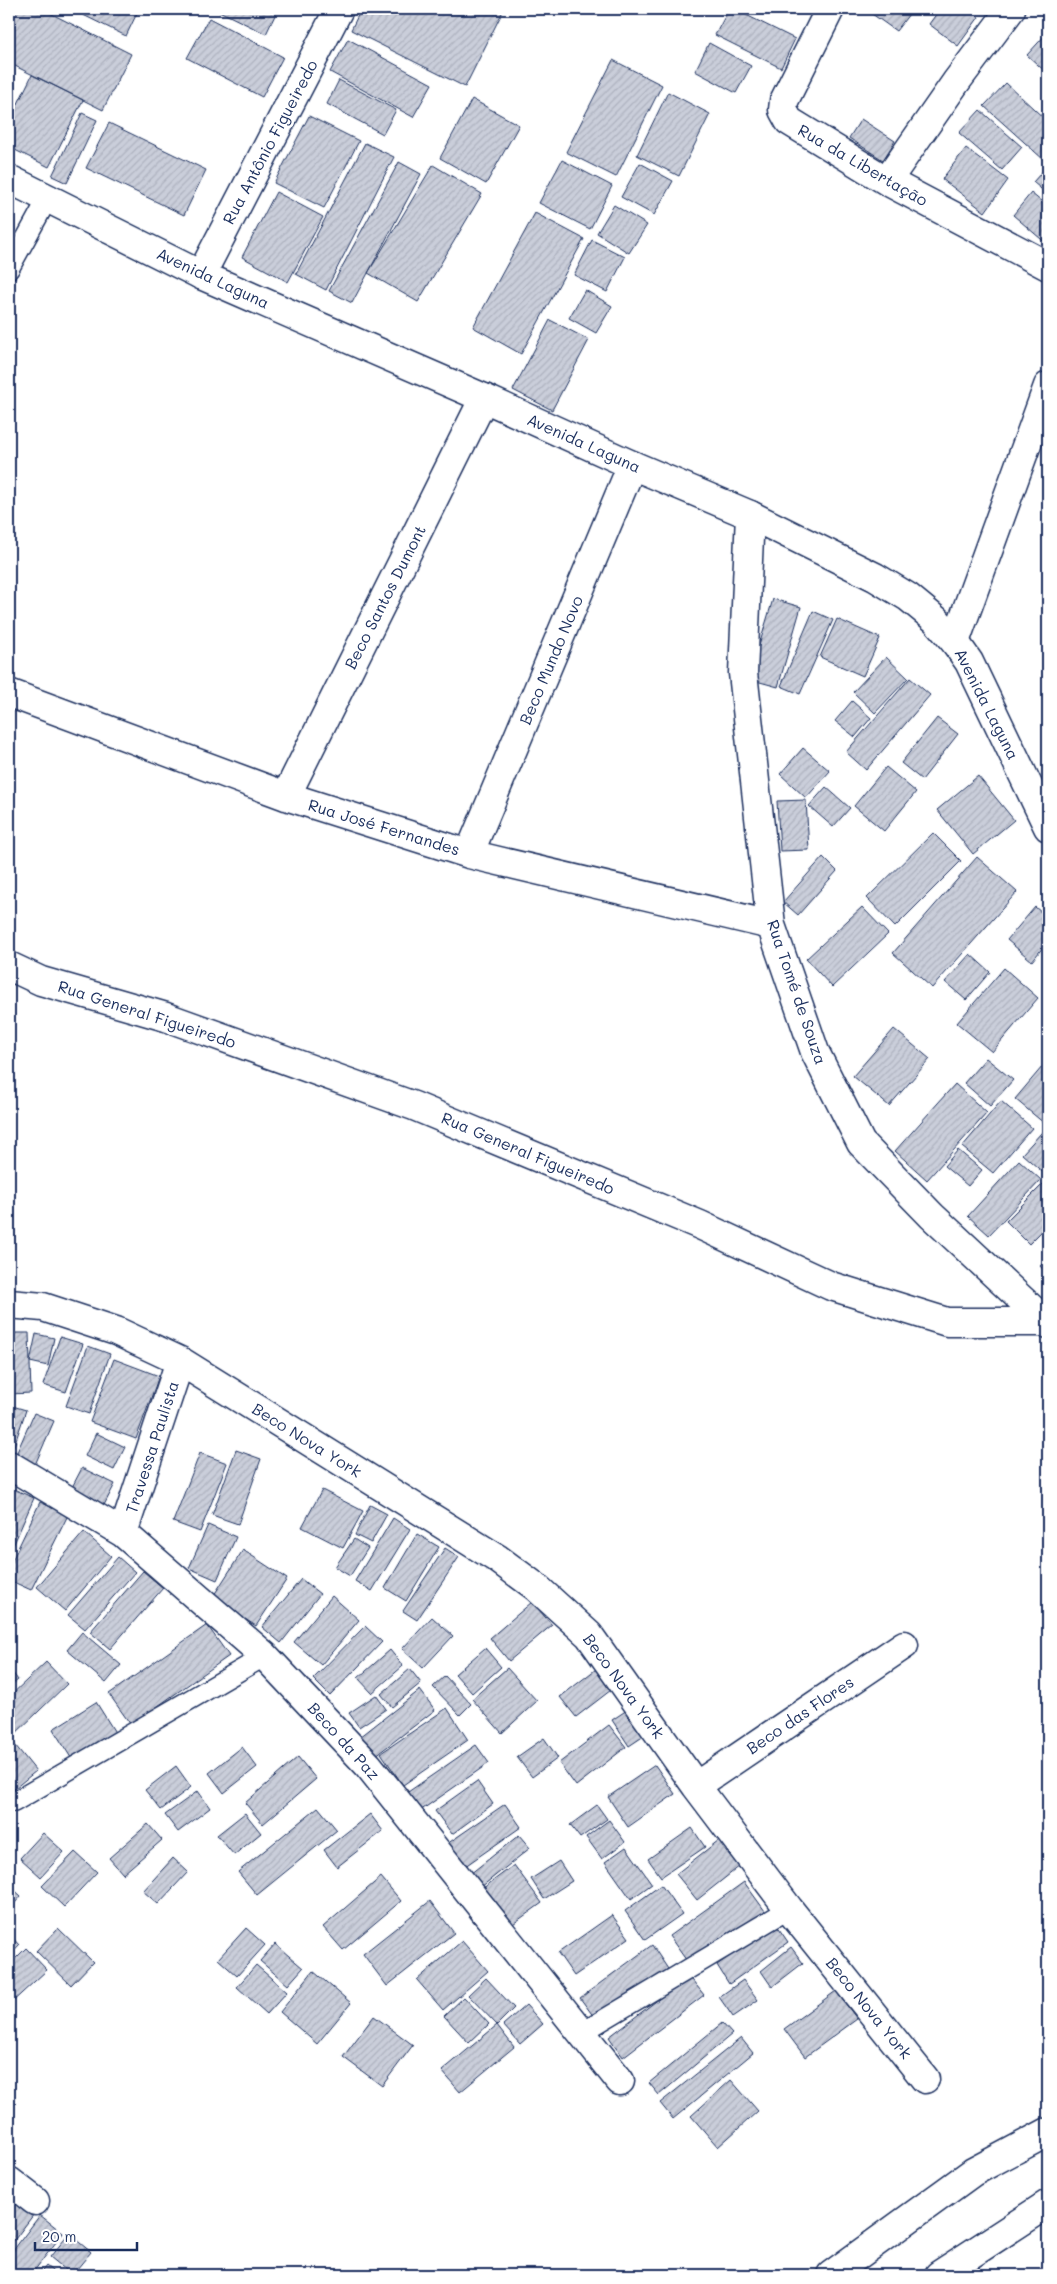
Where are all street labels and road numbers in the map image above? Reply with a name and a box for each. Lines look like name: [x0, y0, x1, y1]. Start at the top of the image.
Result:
street label: Rua Antônio Figueiredo: [217, 56, 322, 228]
street label: Rua da Libertação: [795, 119, 932, 210]
street label: Avenida Laguna: [153, 242, 273, 313]
street label: Avenida Laguna: [524, 408, 644, 477]
street label: Beco Santos Dumont: [339, 521, 430, 672]
street label: Beco Mundo Novo: [514, 592, 587, 728]
street label: Avenida Laguna: [950, 645, 1025, 763]
street label: Rua José Fernandes: [306, 793, 463, 860]
street label: Rua Tomé de Souza: [763, 917, 832, 1067]
street label: Rua General Figueiredo: [55, 975, 239, 1052]
street label: Rua General Figueiredo: [438, 1107, 618, 1199]
street label: Travessa Paulista: [120, 1378, 183, 1516]
street label: Beco Nova York: [249, 1397, 366, 1482]
street label: Beco Nova York: [579, 1629, 670, 1743]
street label: Beco das Flores: [742, 1671, 857, 1758]
street label: Beco da Paz: [304, 1697, 385, 1784]
street label: Beco Nova York: [822, 1952, 917, 2063]

